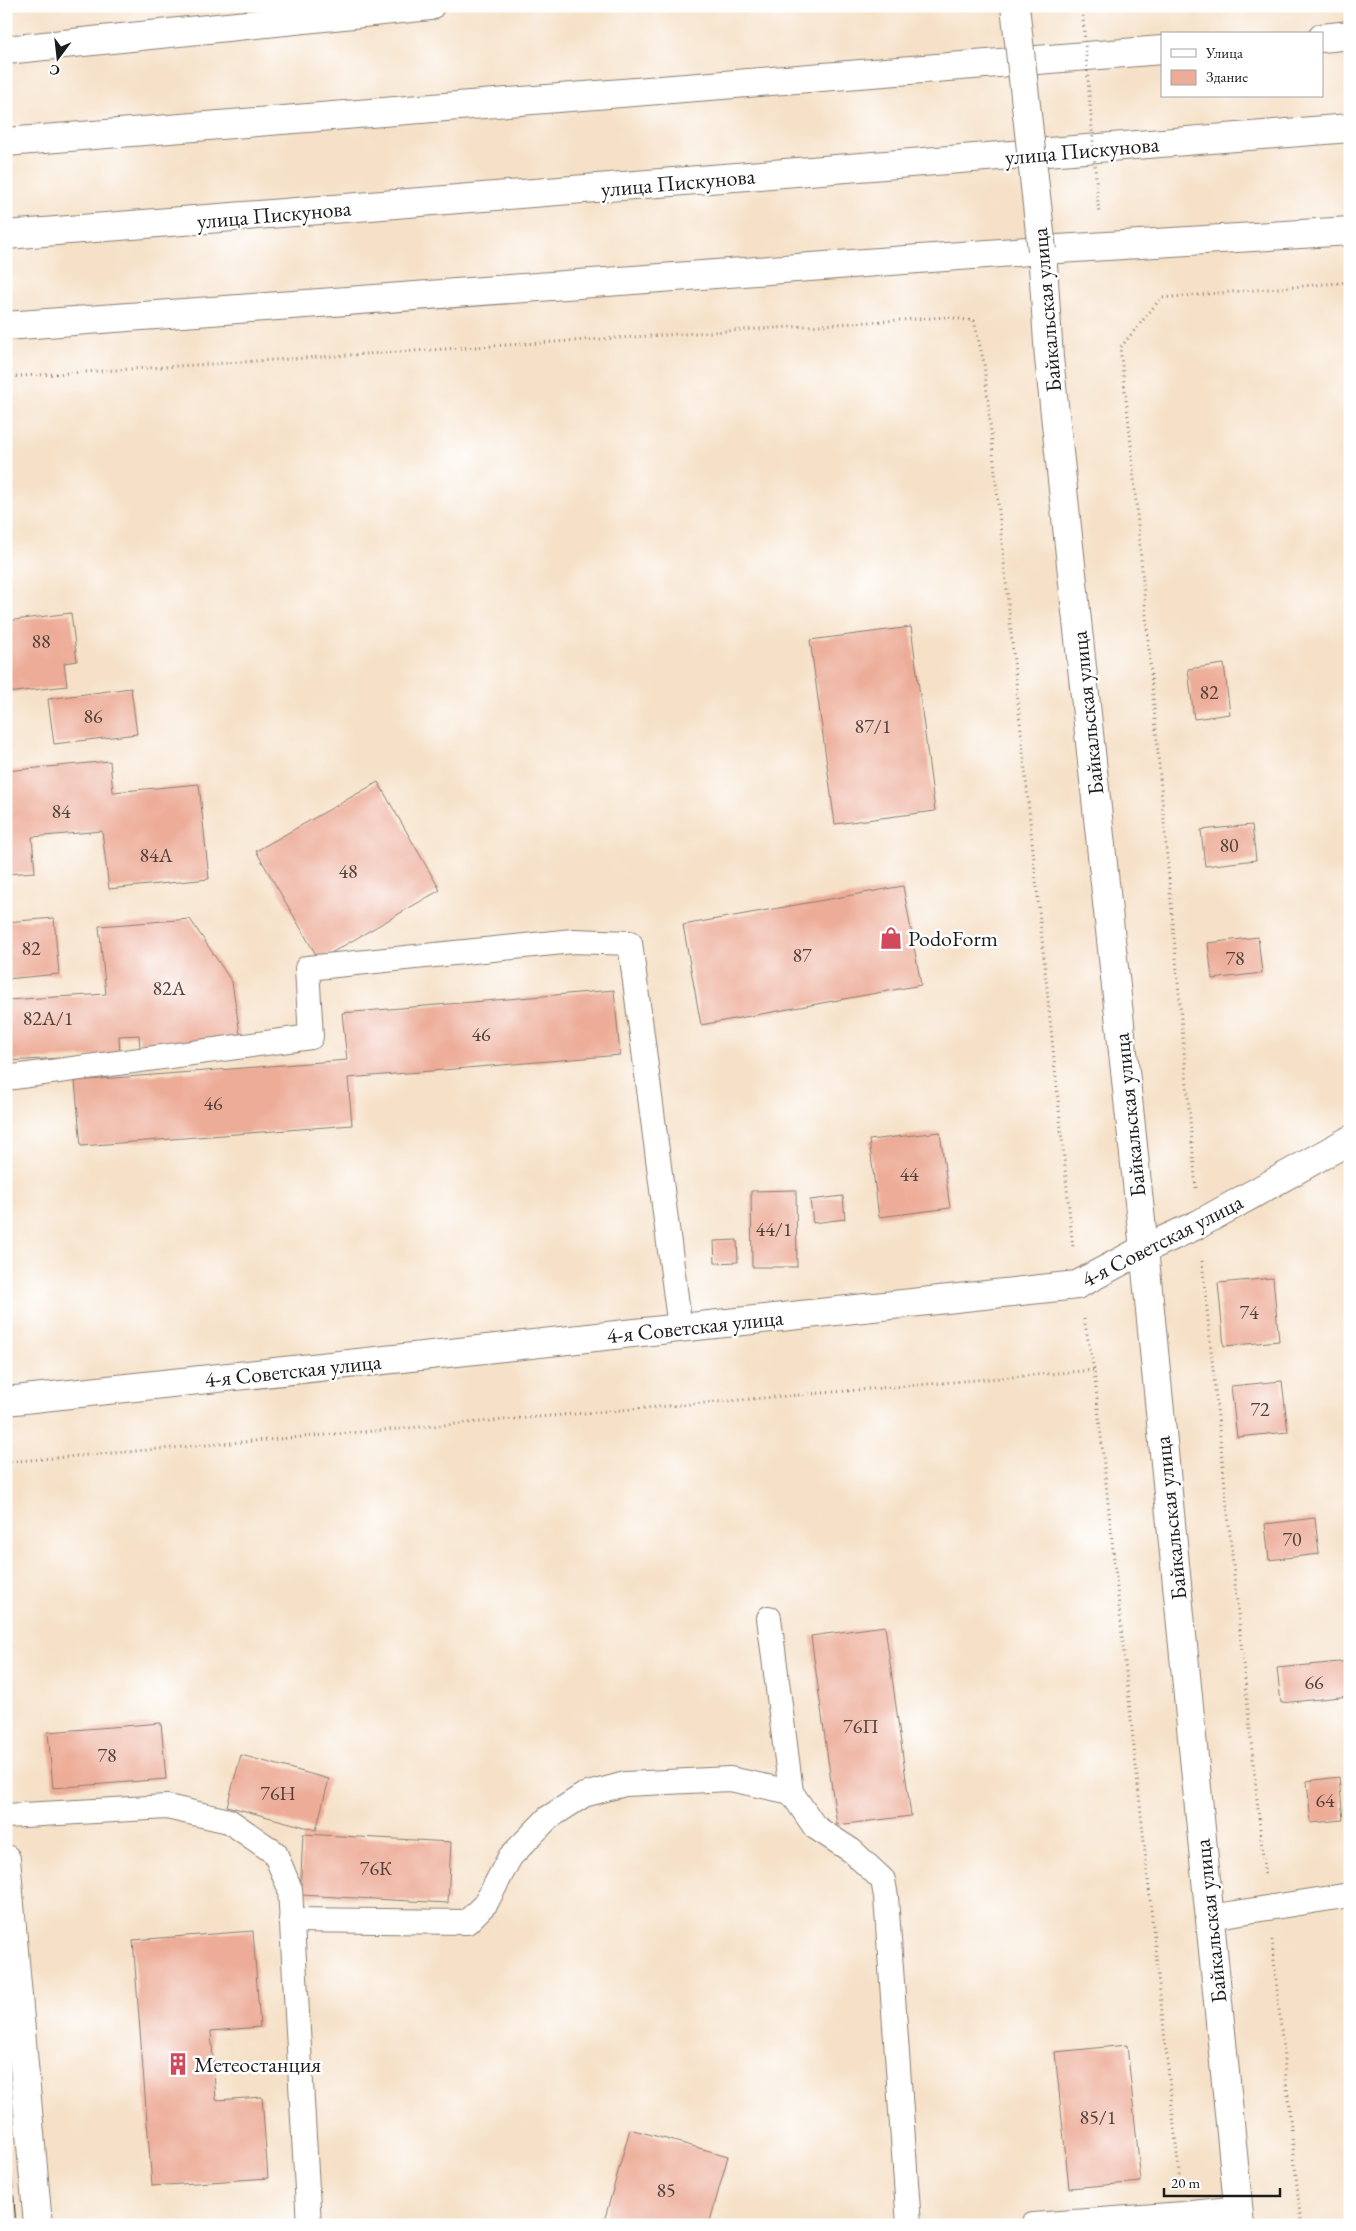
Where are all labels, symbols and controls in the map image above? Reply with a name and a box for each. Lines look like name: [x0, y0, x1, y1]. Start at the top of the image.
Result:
north arrow: [32, 32, 82, 82]
legend: [1161, 32, 1324, 98]
text: Улица: [1205, 43, 1243, 62]
text: С: [47, 61, 62, 81]
text: Здание: [1206, 67, 1248, 86]
street label: улица Пискунова: [1004, 129, 1161, 172]
street label: улица Пискунова: [600, 161, 757, 204]
street label: улица Пискунова: [196, 193, 353, 236]
street label: Байкальская улица: [1025, 226, 1068, 393]
house number: 88: [31, 628, 51, 654]
street label: Байкальская улица: [1064, 629, 1111, 796]
house number: 82: [1199, 679, 1219, 705]
house number: 86: [83, 703, 103, 729]
house number: 87/1: [855, 713, 891, 739]
house number: 84: [51, 798, 71, 824]
house number: 80: [1219, 832, 1239, 858]
house number: 84А: [139, 842, 173, 868]
house number: 48: [338, 858, 358, 884]
place label: PodoForm: [908, 924, 998, 953]
shop icon: PodoForm: [878, 925, 904, 951]
house number: 82: [21, 935, 41, 961]
house number: 87: [792, 942, 812, 968]
house number: 78: [1225, 945, 1245, 971]
house number: 82А: [152, 975, 186, 1001]
house number: 82А/1: [23, 1005, 73, 1031]
house number: 46: [471, 1021, 491, 1047]
street label: Байкальская улица: [1106, 1031, 1153, 1198]
house number: 46: [203, 1090, 223, 1116]
house number: 44: [899, 1161, 919, 1187]
street label: 4-я Советская улица: [1077, 1187, 1248, 1294]
house number: 44/1: [756, 1216, 792, 1242]
house number: 74: [1239, 1299, 1259, 1325]
street label: 4-я Советская улица: [605, 1303, 785, 1350]
street label: 4-я Советская улица: [203, 1347, 383, 1394]
house number: 72: [1250, 1396, 1270, 1422]
street label: Байкальская улица: [1147, 1434, 1194, 1601]
house number: 70: [1282, 1526, 1302, 1552]
house number: 66: [1304, 1669, 1324, 1695]
house number: 76П: [843, 1713, 879, 1739]
house number: 78: [97, 1742, 117, 1768]
house number: 76Н: [260, 1780, 296, 1806]
house number: 64: [1315, 1787, 1335, 1813]
street label: Байкальская улица: [1187, 1837, 1234, 2004]
house number: 76К: [360, 1855, 393, 1881]
place label: Метеостанция: [194, 2050, 321, 2079]
building icon: Метеостанция: [165, 2051, 191, 2077]
house number: 85/1: [1080, 2104, 1116, 2130]
scale bar: [1164, 2166, 1280, 2198]
text: 20 m: [1171, 2173, 1200, 2192]
house number: 85: [656, 2177, 676, 2203]

